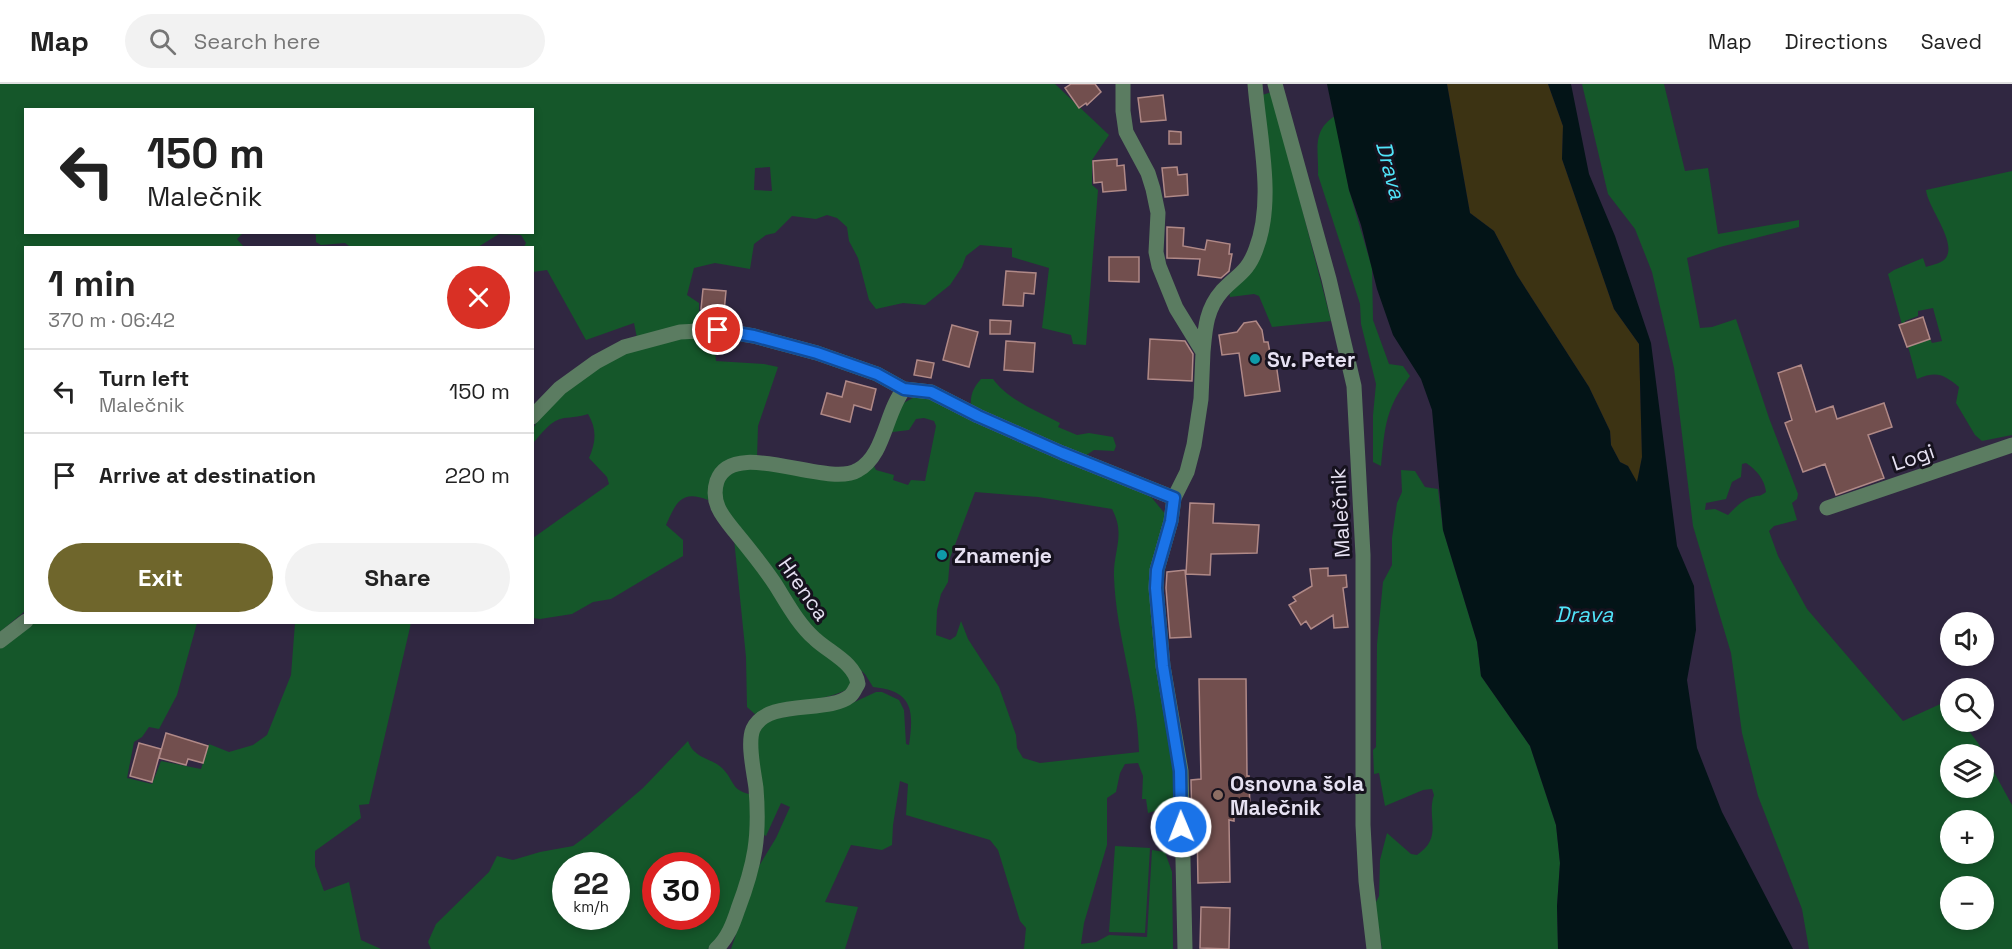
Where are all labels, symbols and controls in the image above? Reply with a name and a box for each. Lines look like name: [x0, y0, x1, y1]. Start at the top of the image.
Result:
search box: [125, 14, 545, 68]
text: Map: [30, 23, 89, 59]
icon: search: [146, 25, 179, 58]
text: Search here: [194, 27, 321, 55]
text: Map: [1708, 28, 1752, 55]
text: Directions: [1785, 28, 1888, 55]
text: Saved: [1921, 28, 1982, 55]
text: 150 m: [147, 127, 265, 180]
icon: left: [48, 132, 126, 210]
water label: Drava: [1370, 138, 1412, 202]
text: Malečnik: [147, 179, 262, 214]
text: 1 min: [48, 261, 136, 307]
button: close: [447, 266, 510, 329]
pin: [692, 304, 743, 355]
text: 370 m · 06:42: [48, 307, 175, 333]
icon: arrive: [701, 313, 734, 346]
place label: Sv. Peter: [1267, 346, 1355, 373]
marker: Sv. Peter: [1248, 352, 1262, 366]
text: Turn left: [99, 364, 189, 392]
icon: left: [48, 375, 81, 408]
text: 150 m: [449, 377, 510, 405]
text: Malečnik: [99, 392, 184, 418]
street label: Logi: [1888, 437, 1938, 477]
icon: arrive: [48, 459, 81, 492]
text: Arrive at destination: [99, 461, 316, 489]
text: 220 m: [445, 461, 510, 489]
street label: Malečnik: [1324, 468, 1356, 558]
place label: Znamenje: [954, 542, 1052, 569]
button: Exit: [48, 543, 273, 612]
button: Share: [285, 543, 510, 612]
marker: Znamenje: [935, 548, 949, 562]
street label: Hrenca: [773, 552, 835, 626]
water label: Drava: [1555, 600, 1614, 628]
map controls: [1940, 612, 1994, 930]
button: sound: [1940, 612, 1994, 666]
button: search: [1940, 678, 1994, 732]
button: layers: [1940, 744, 1994, 798]
place label: Osnovna šola Malečnik: [1230, 770, 1364, 821]
marker: Osnovna šola Malečnik: [1211, 788, 1225, 802]
position arrow: [1149, 795, 1213, 859]
button: +: [1940, 810, 1994, 864]
speed limit sign: 30: [642, 852, 720, 930]
text: 22: [573, 864, 609, 903]
button: −: [1940, 876, 1994, 930]
text: km/h: [573, 897, 609, 916]

